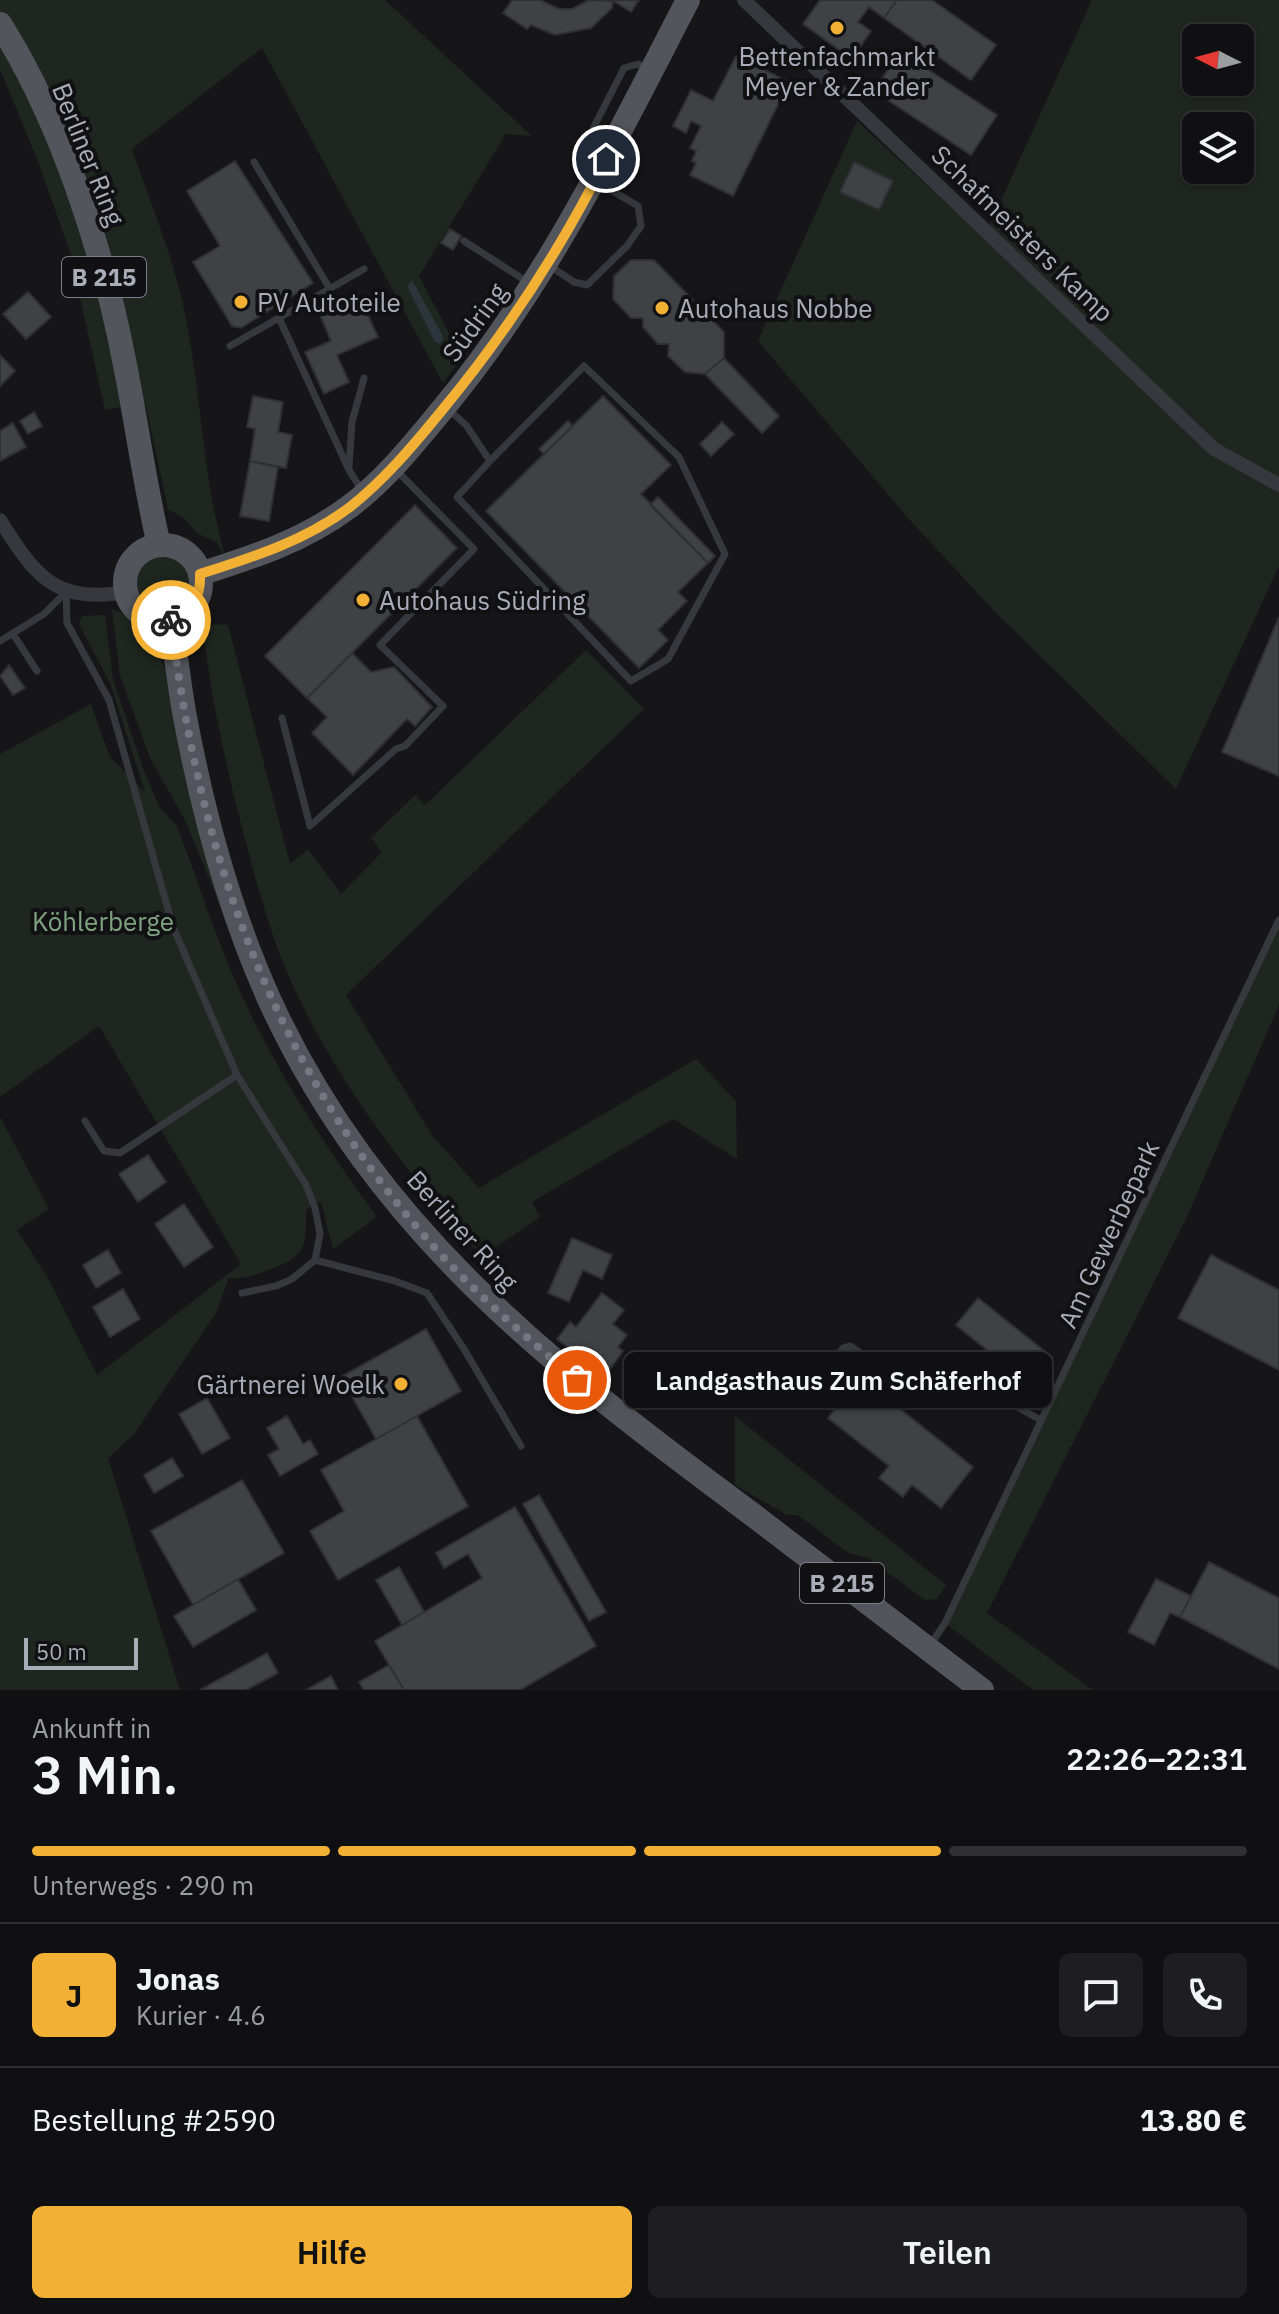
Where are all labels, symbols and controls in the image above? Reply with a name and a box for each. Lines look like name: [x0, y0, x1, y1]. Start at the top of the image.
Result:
marker: Bettenfachmarkt Meyer & Zander: [828, 19, 846, 37]
north arrow: [1182, 24, 1254, 96]
map controls: [1182, 24, 1254, 184]
place label: Bettenfachmarkt Meyer & Zander: [738, 39, 936, 103]
street label: Berliner Ring: [45, 78, 133, 230]
button: layers: [1182, 112, 1254, 184]
pin: [572, 125, 640, 193]
icon: home: [584, 137, 628, 181]
street label: Schafmeisters Kamp: [925, 137, 1121, 329]
road number: B 215: [62, 257, 146, 297]
street label: Südring: [434, 276, 514, 368]
place label: PV Autoteile: [257, 285, 401, 319]
place label: Autohaus Nobbe: [678, 291, 873, 325]
marker: PV Autoteile: [232, 293, 250, 311]
marker: Autohaus Nobbe: [653, 299, 671, 317]
courier: [131, 580, 211, 660]
place label: Autohaus Südring: [379, 583, 586, 617]
marker: Autohaus Südring: [354, 591, 372, 609]
icon: bike: [149, 598, 193, 642]
park label: Köhlerberge: [32, 904, 174, 938]
street label: Am Gewerbepark: [1050, 1135, 1166, 1333]
street label: Berliner Ring: [400, 1163, 526, 1298]
pin: [543, 1346, 611, 1414]
callout: Landgasthaus Zum Schäferhof: [625, 1352, 1053, 1408]
icon: bag: [555, 1358, 599, 1402]
text: Landgasthaus Zum Schäferhof: [655, 1363, 1021, 1397]
place label: Gärtnerei Woelk: [197, 1367, 385, 1401]
marker: Gärtnerei Woelk: [392, 1375, 410, 1393]
road number: B 215: [800, 1563, 884, 1603]
scale bar: [24, 1634, 138, 1670]
text: 50 m: [36, 1637, 87, 1666]
text: Ankunft in: [32, 1711, 151, 1745]
text: 22:26–22:31: [1066, 1739, 1247, 1778]
text: 3 Min.: [32, 1741, 178, 1808]
text: Unterwegs · 290 m: [32, 1868, 254, 1902]
button: chat: [1059, 1953, 1143, 2037]
button: phone: [1163, 1953, 1247, 2037]
text: Jonas: [136, 1959, 220, 1998]
text: J: [66, 1976, 82, 2015]
text: Kurier · 4.6: [136, 1998, 266, 2032]
text: Bestellung #2590: [32, 2100, 276, 2139]
text: 13.80 €: [1140, 2100, 1247, 2139]
button: Hilfe: [32, 2206, 632, 2298]
button: Teilen: [648, 2206, 1247, 2298]

